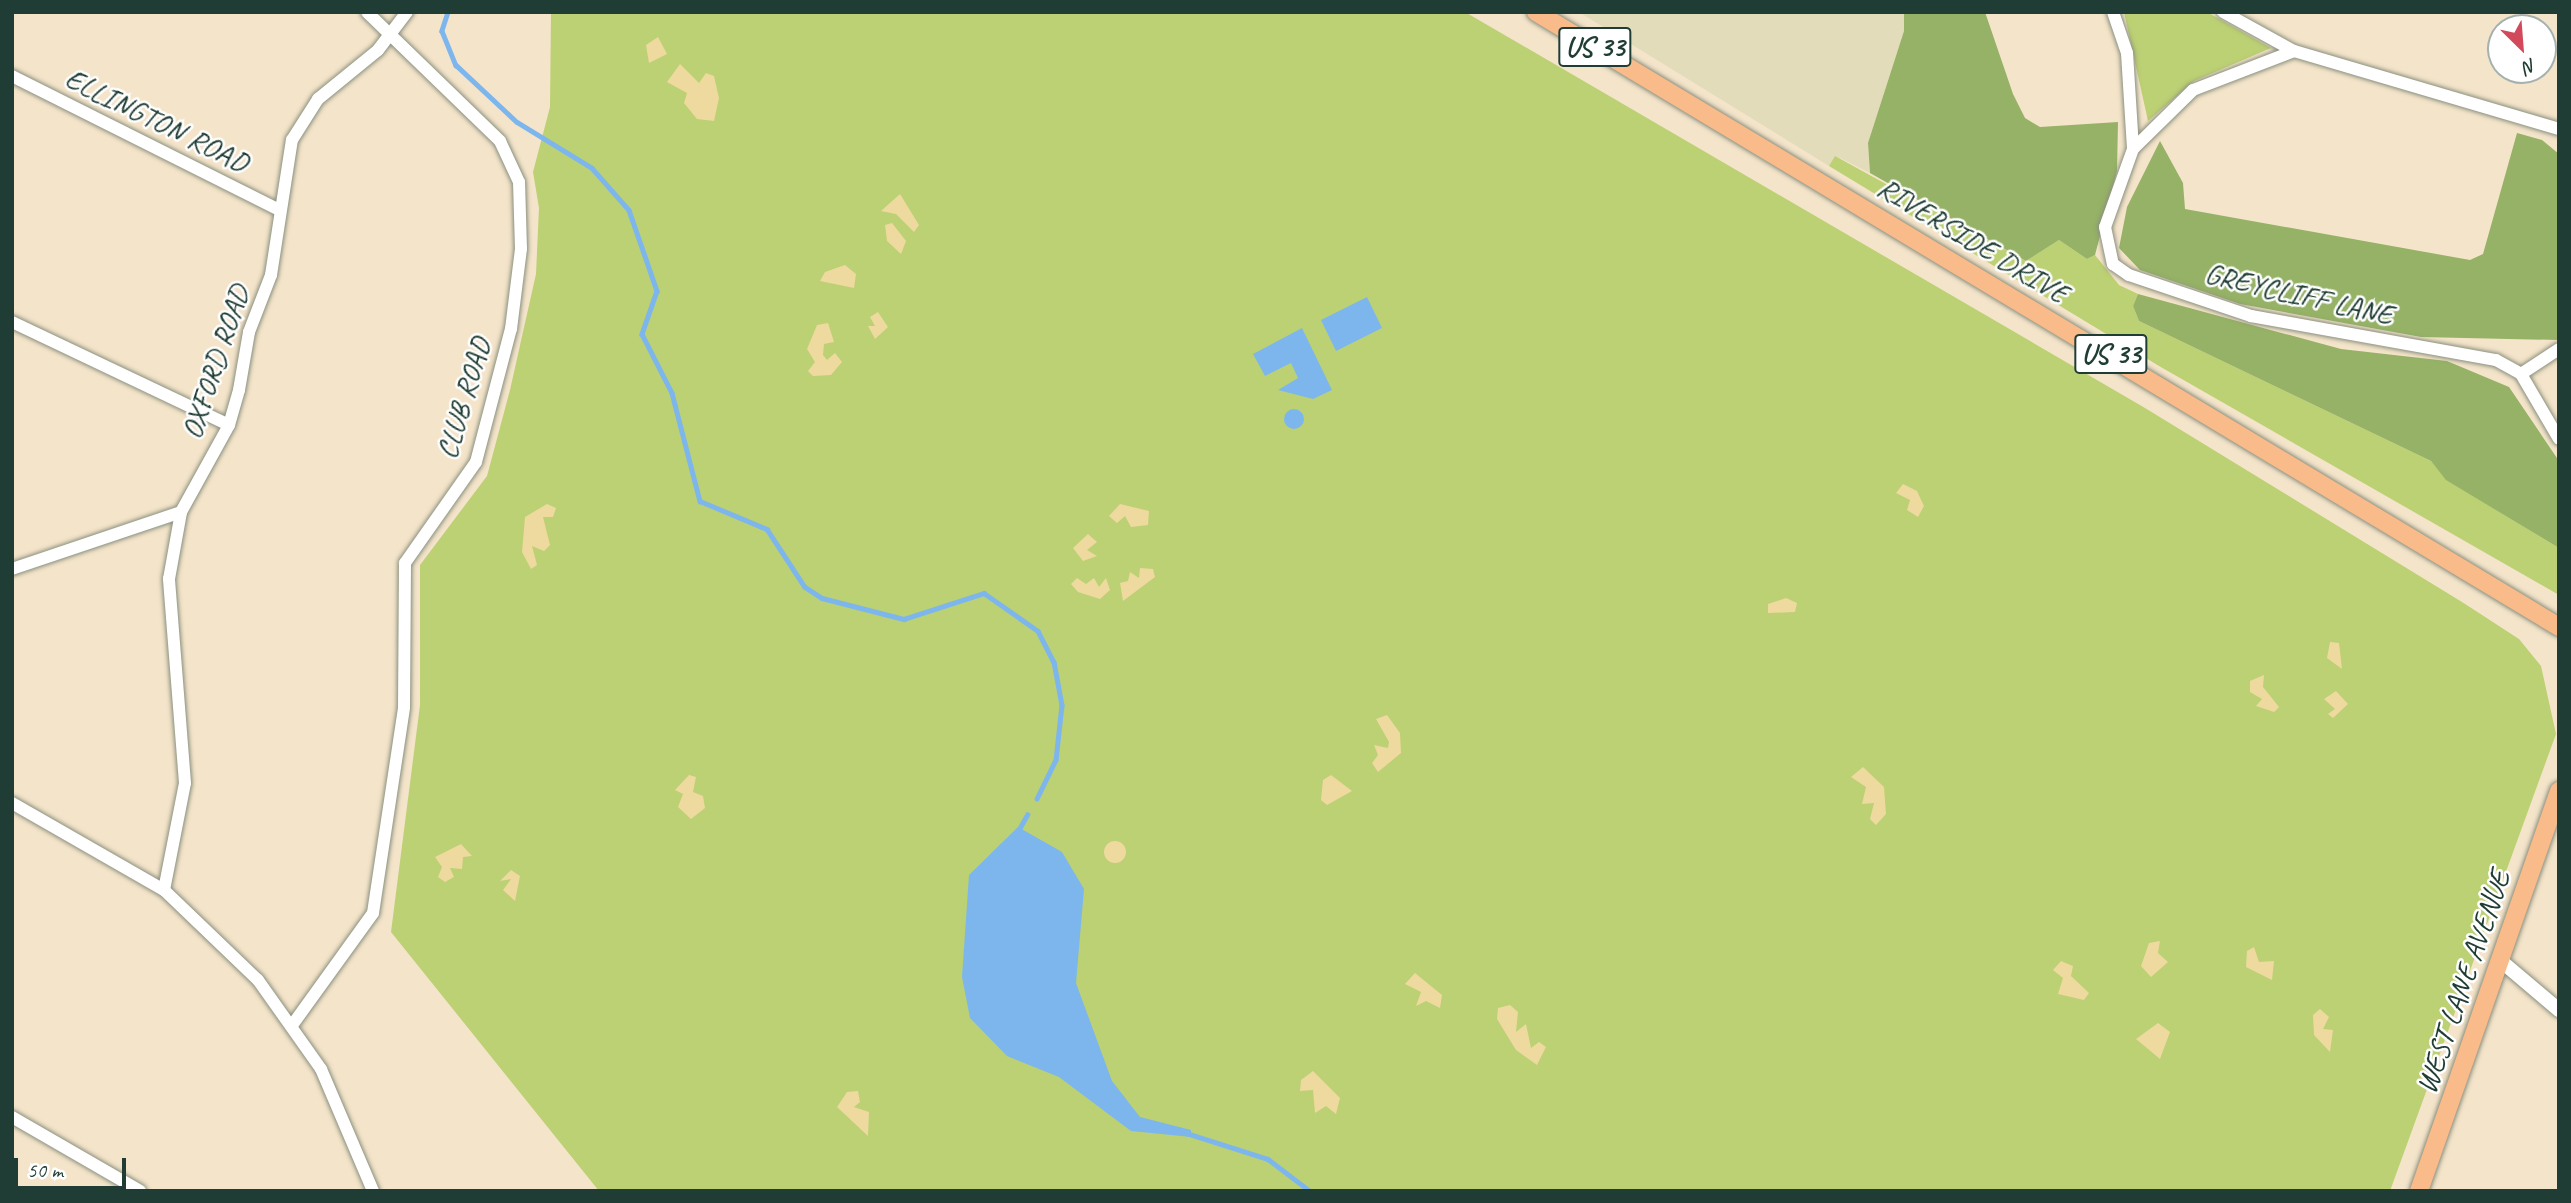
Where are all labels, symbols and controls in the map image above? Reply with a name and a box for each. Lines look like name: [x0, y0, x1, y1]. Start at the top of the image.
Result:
north arrow: [2487, 14, 2557, 84]
road number: US 33: [1558, 22, 1632, 72]
text: N: [2520, 53, 2540, 80]
street label: ELLINGTON ROAD: [59, 60, 255, 180]
street label: RIVERSIDE DRIVE: [1872, 169, 2074, 311]
street label: GREYCLIFF LANE: [2201, 255, 2397, 333]
street label: OXFORD ROAD: [173, 280, 257, 444]
road number: US 33: [2074, 330, 2148, 378]
street label: CLUB ROAD: [427, 332, 499, 464]
street label: WEST LANE AVENUE: [2408, 867, 2518, 1097]
scale bar: [18, 1144, 130, 1188]
text: 50 m: [27, 1157, 63, 1183]

